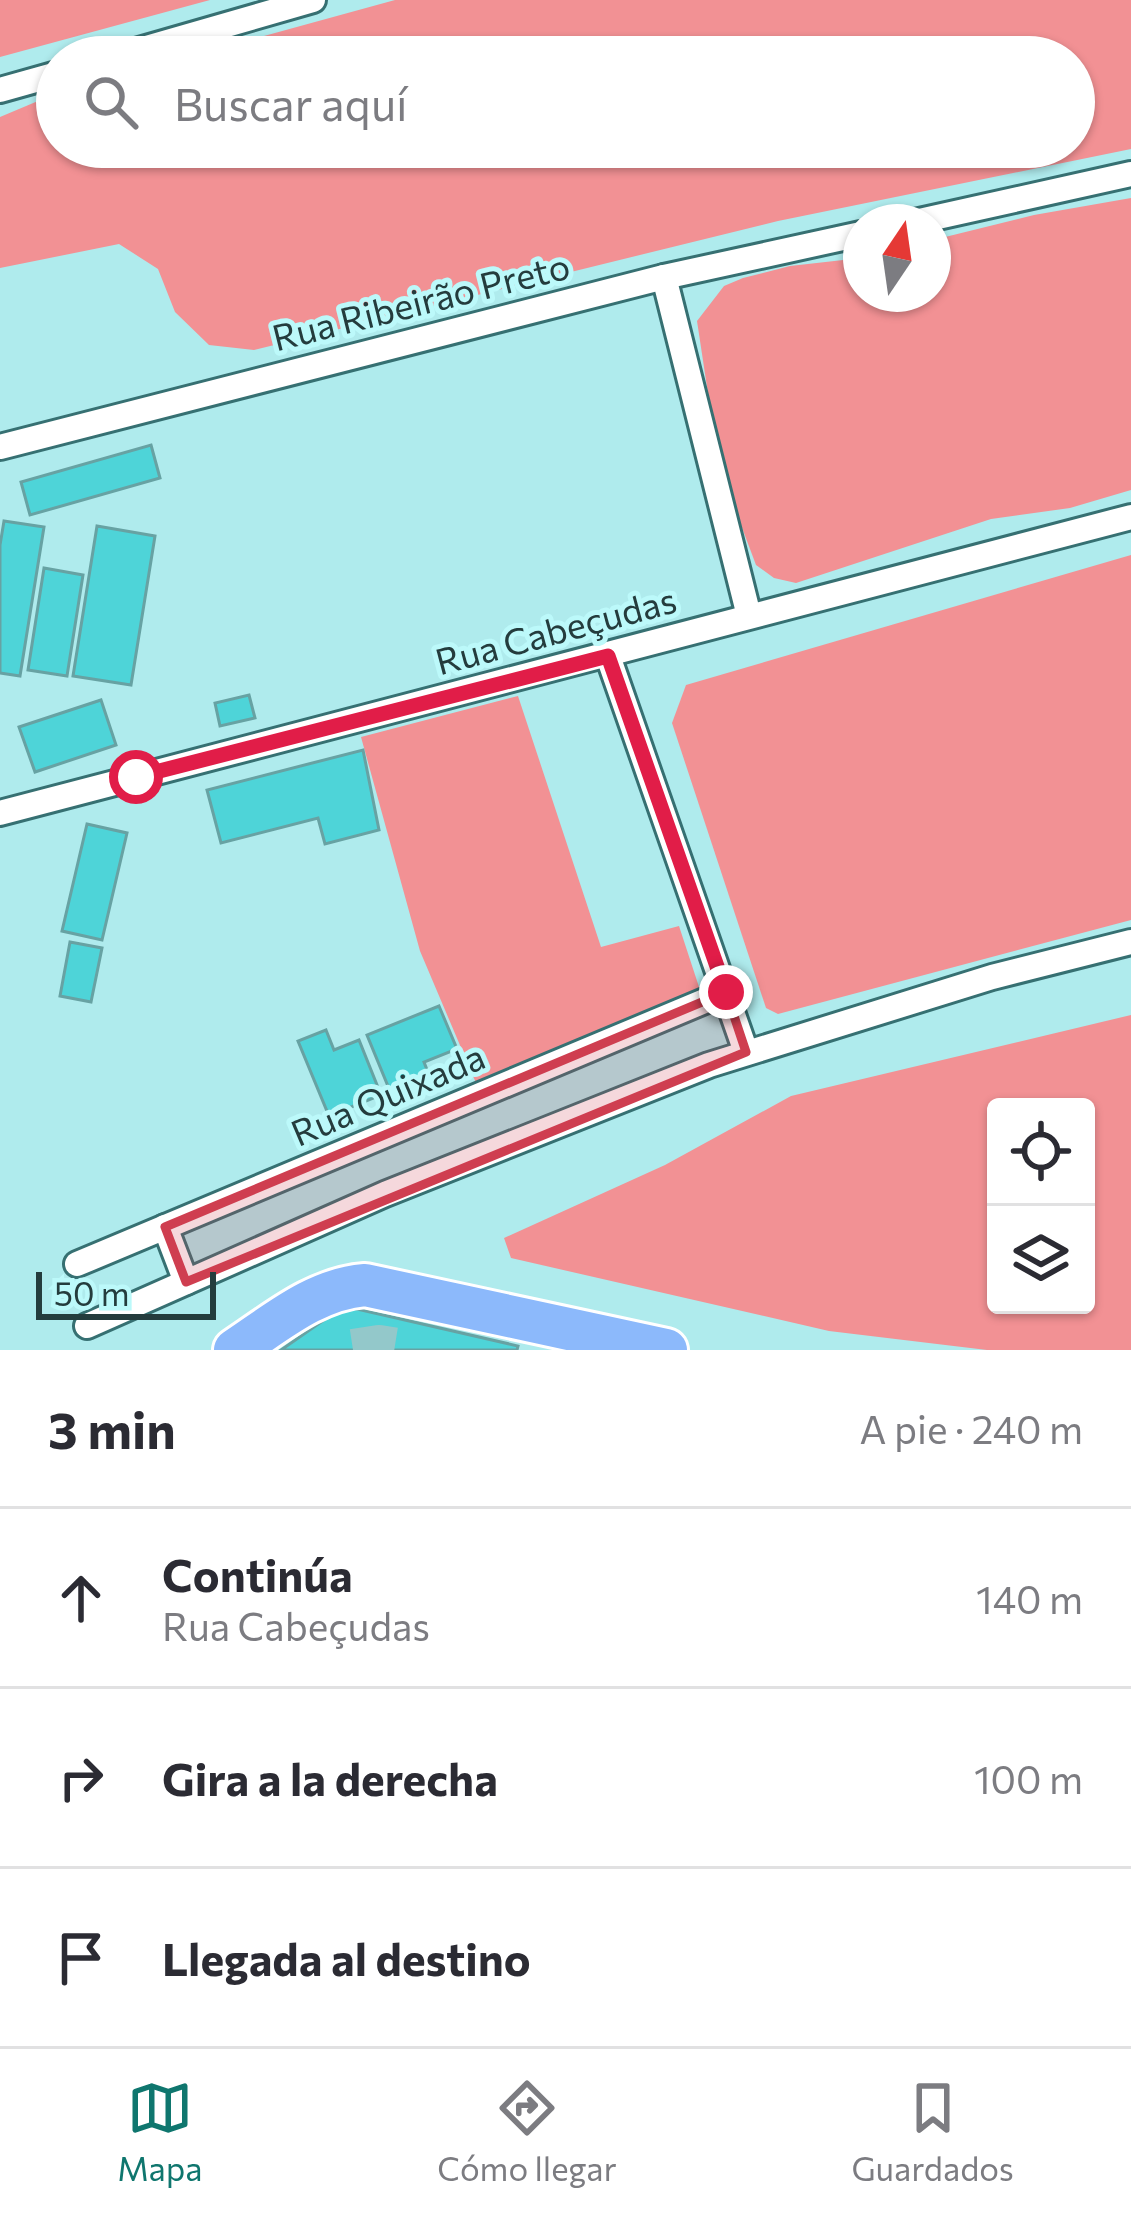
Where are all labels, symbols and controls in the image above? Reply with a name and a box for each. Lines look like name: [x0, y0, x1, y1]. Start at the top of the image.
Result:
search box: [36, 36, 1095, 168]
icon: search: [78, 69, 144, 135]
text: Buscar aquí: [174, 75, 408, 130]
north arrow: [843, 204, 951, 312]
street label: Rua Ribeirão Preto: [267, 242, 574, 358]
street label: Rua Cabeçudas: [430, 576, 681, 682]
route start: [109, 750, 163, 804]
route end: [699, 965, 753, 1019]
street label: Rua Quixada: [284, 1033, 491, 1154]
map controls: [987, 1098, 1095, 1314]
button: locate: [987, 1098, 1095, 1206]
button: layers: [987, 1206, 1095, 1314]
scale bar: [36, 1266, 216, 1319]
text: 50 m: [54, 1272, 130, 1313]
text: 3 min: [48, 1397, 176, 1460]
text: A pie · 240 m: [860, 1404, 1083, 1452]
text: Continúa: [162, 1546, 353, 1601]
icon: ahead: [48, 1565, 114, 1631]
text: 140 m: [976, 1574, 1083, 1622]
text: Rua Cabeçudas: [162, 1601, 430, 1649]
icon: right: [48, 1745, 114, 1811]
text: Gira a la derecha: [162, 1750, 498, 1805]
text: 100 m: [974, 1754, 1083, 1802]
icon: arrive: [48, 1925, 114, 1991]
text: Llegada al destino: [162, 1930, 531, 1985]
tab: Mapa: [117, 2075, 203, 2188]
tab: Cómo llegar: [437, 2075, 617, 2188]
tab: Guardados: [851, 2075, 1014, 2188]

